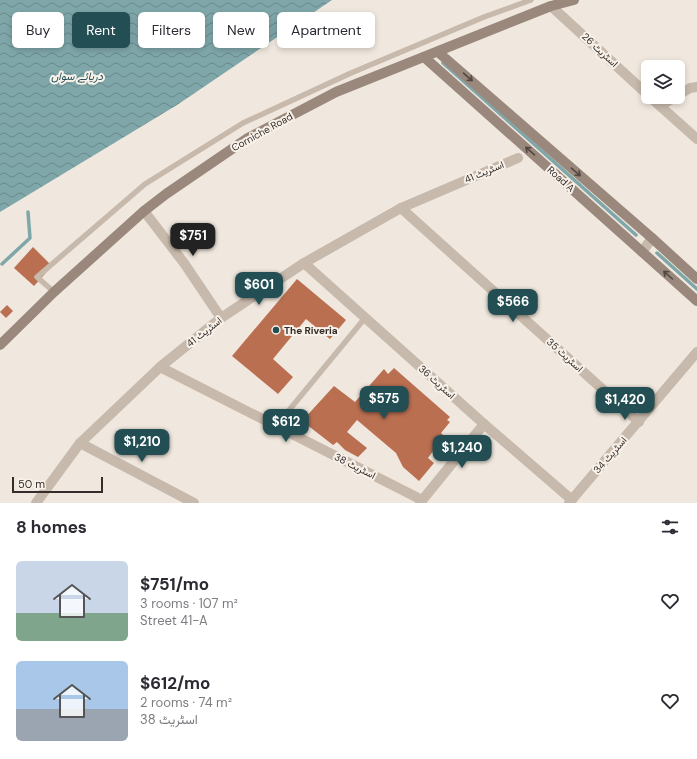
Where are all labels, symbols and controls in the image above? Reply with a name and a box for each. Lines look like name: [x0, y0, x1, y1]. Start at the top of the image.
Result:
chip: Buy: [12, 12, 64, 48]
chip: Rent: [72, 12, 130, 48]
chip: Filters: [138, 12, 205, 48]
chip: New: [213, 12, 269, 48]
chip: Apartment: [277, 12, 375, 48]
street label: اسٹریٹ 26: [579, 30, 621, 70]
map controls: [641, 60, 685, 104]
button: layers: [641, 60, 685, 104]
water label: دریائے سواں: [51, 69, 104, 83]
one-way arrow: [463, 73, 473, 82]
street label: Corniche Road: [229, 110, 295, 154]
one-way arrow: [525, 146, 535, 155]
street label: اسٹریٹ 41: [462, 158, 506, 186]
street label: Road A: [545, 163, 578, 195]
one-way arrow: [571, 167, 581, 176]
pin: $751: [169, 223, 217, 257]
text: $751: [179, 227, 207, 244]
one-way arrow: [663, 271, 673, 280]
pin: $601: [235, 272, 283, 306]
text: $601: [244, 276, 274, 293]
pin: $566: [489, 289, 537, 323]
text: $566: [497, 293, 529, 310]
street label: اسٹریٹ 41: [184, 314, 224, 350]
place label: The Riveria: [284, 324, 338, 337]
marker: The Riveria: [271, 325, 281, 335]
street label: اسٹریٹ 35: [544, 335, 586, 375]
street label: اسٹریٹ 36: [416, 362, 458, 402]
pin: $575: [360, 386, 408, 420]
pin: $1,420: [592, 387, 658, 421]
text: $575: [369, 390, 399, 407]
text: $1,420: [605, 391, 645, 408]
pin: $612: [262, 409, 310, 443]
text: $612: [272, 413, 300, 430]
pin: $1,210: [109, 429, 175, 463]
text: $1,210: [123, 433, 161, 450]
street label: اسٹریٹ 34: [590, 434, 630, 476]
pin: $1,240: [429, 435, 495, 469]
text: $1,240: [442, 439, 482, 456]
street label: اسٹریٹ 38: [332, 450, 378, 482]
scale bar: [12, 475, 103, 494]
text: 50 m: [18, 477, 45, 491]
text: 8 homes: [16, 516, 87, 538]
icon: filters: [659, 516, 681, 538]
text: $751/mo: [140, 573, 209, 595]
icon: home: [48, 577, 96, 625]
icon: heart: [659, 590, 681, 612]
text: 3 rooms · 107 m²: [140, 595, 238, 612]
text: Street 41-A: [140, 612, 208, 629]
text: $612/mo: [140, 672, 210, 694]
icon: home: [48, 677, 96, 725]
icon: heart: [659, 690, 681, 712]
text: 2 rooms · 74 m²: [140, 694, 232, 711]
text: اسٹریٹ 38: [140, 711, 198, 728]

